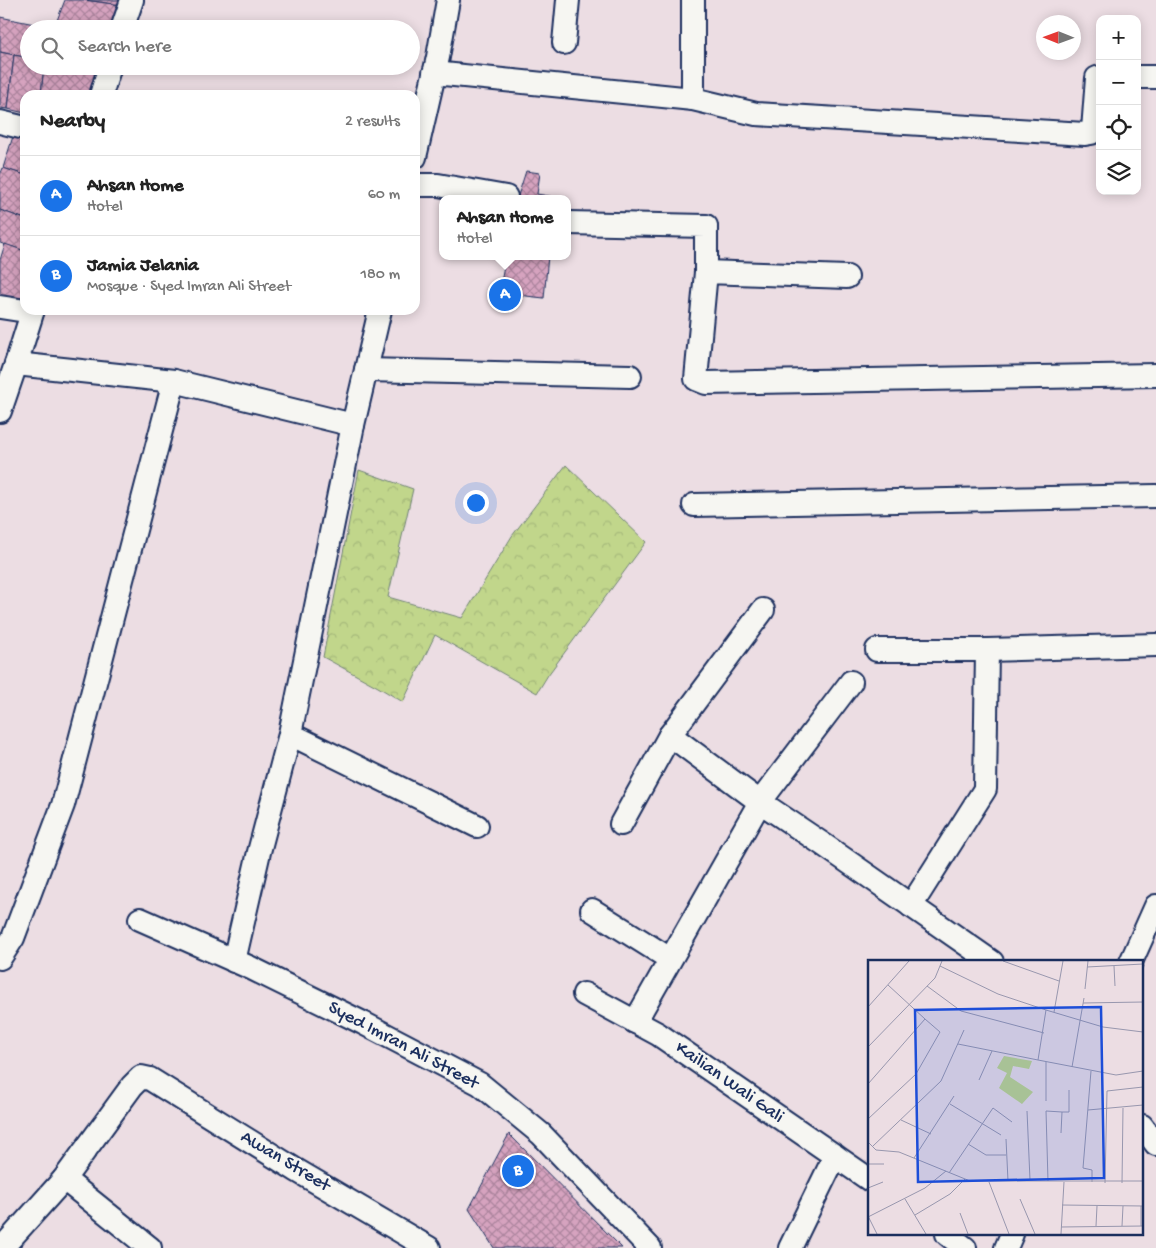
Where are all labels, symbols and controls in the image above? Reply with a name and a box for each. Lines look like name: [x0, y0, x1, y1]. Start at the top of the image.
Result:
north arrow: [1036, 15, 1081, 60]
map controls: [1096, 15, 1141, 195]
button: +: [1096, 15, 1141, 60]
search box: [20, 20, 420, 75]
icon: search: [38, 34, 66, 62]
text: Search here: [78, 36, 172, 59]
button: −: [1096, 60, 1141, 105]
button: locate: [1096, 105, 1141, 150]
text: Nearby: [40, 110, 105, 135]
text: 2 results: [345, 113, 400, 132]
button: layers: [1096, 150, 1141, 195]
text: Ahsan Home: [87, 175, 183, 198]
text: A: [51, 186, 61, 205]
text: 60 m: [368, 186, 400, 205]
popup: [439, 195, 571, 260]
text: Hotel: [87, 198, 123, 217]
text: Ahsan Home: [457, 207, 553, 230]
text: Hotel: [457, 230, 493, 249]
text: Jamia Jelania: [87, 255, 199, 278]
text: B: [52, 266, 60, 285]
text: 180 m: [361, 266, 400, 285]
pin: A: [489, 276, 521, 314]
text: Mosque · Syed Imran Ali Street: [87, 278, 291, 297]
your location: [463, 490, 489, 516]
inset map: [868, 960, 1144, 1236]
street label: Syed Imran Ali Street: [324, 997, 484, 1096]
street label: Kailian Wali Gali: [670, 1037, 788, 1129]
street label: Awan Street: [236, 1126, 336, 1199]
pin: B: [502, 1152, 534, 1190]

